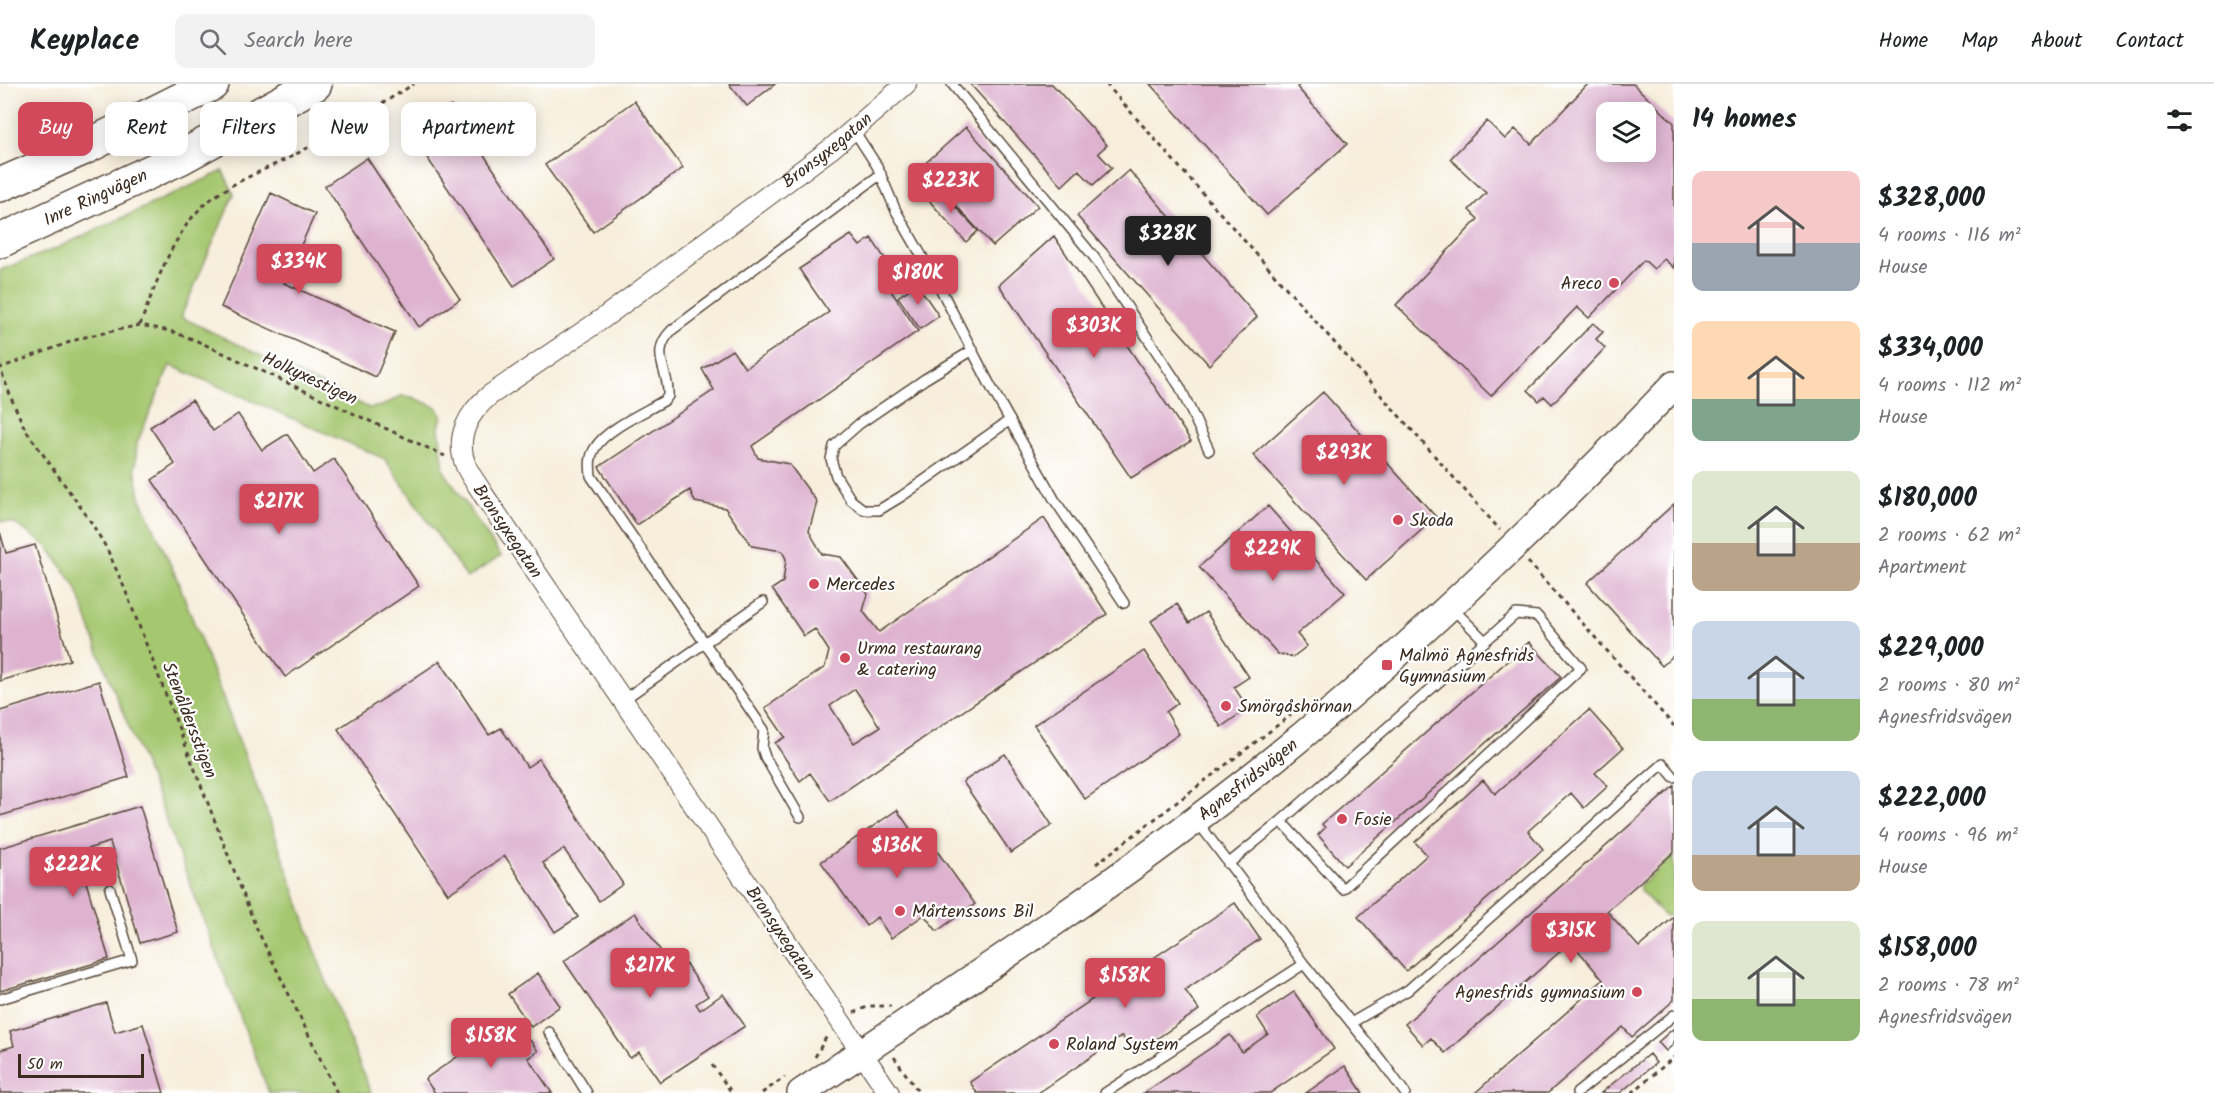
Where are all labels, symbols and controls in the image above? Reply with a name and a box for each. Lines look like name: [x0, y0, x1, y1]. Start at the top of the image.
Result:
search box: [175, 14, 595, 68]
text: Keyplace: [30, 19, 139, 64]
text: Search here: [244, 24, 353, 59]
icon: search: [196, 25, 229, 58]
text: Home: [1879, 25, 1928, 58]
text: Map: [1961, 25, 1998, 58]
text: About: [2031, 25, 2082, 58]
text: Contact: [2115, 25, 2184, 58]
text: 14 homes: [1692, 99, 1797, 141]
chip: Buy: [18, 102, 93, 156]
chip: Rent: [105, 102, 188, 156]
chip: Filters: [200, 102, 297, 156]
chip: New: [309, 102, 389, 156]
chip: Apartment: [401, 102, 536, 156]
map controls: [1596, 102, 1656, 162]
button: layers: [1596, 102, 1656, 162]
icon: filters: [2163, 104, 2196, 137]
street label: Bronsyxegatan: [776, 106, 880, 197]
street label: Inre Ringvägen: [39, 162, 153, 235]
pin: $223K: [909, 163, 993, 214]
text: $223K: [922, 166, 980, 198]
text: $328,000: [1878, 178, 1985, 220]
icon: home: [1740, 195, 1812, 267]
pin: $328K: [1126, 216, 1210, 267]
text: $328K: [1139, 219, 1197, 251]
text: 4 rooms · 116 m²: [1878, 220, 2021, 252]
pin: $334K: [257, 244, 341, 295]
text: $334K: [271, 247, 327, 279]
text: House: [1878, 252, 1928, 284]
pin: $180K: [876, 255, 960, 306]
text: $180K: [892, 258, 944, 290]
place label: Areco: [1561, 270, 1602, 299]
marker: Areco: [1607, 276, 1621, 290]
pin: $303K: [1052, 308, 1136, 359]
text: $303K: [1066, 311, 1122, 343]
text: $334,000: [1878, 328, 1983, 370]
street label: Holkyxestigen: [257, 345, 362, 414]
icon: home: [1740, 345, 1812, 417]
text: 4 rooms · 112 m²: [1878, 370, 2021, 402]
text: House: [1878, 402, 1928, 434]
pin: $293K: [1302, 435, 1386, 486]
text: $293K: [1316, 438, 1372, 470]
text: $180,000: [1878, 478, 1977, 520]
street label: Bronsyxegatan: [464, 479, 549, 585]
pin: $217K: [237, 484, 321, 535]
text: $217K: [253, 487, 305, 519]
icon: home: [1740, 495, 1812, 567]
place label: Skoda: [1410, 507, 1454, 536]
marker: Skoda: [1391, 513, 1405, 527]
text: 2 rooms · 62 m²: [1878, 520, 2020, 552]
pin: $229K: [1231, 531, 1315, 582]
text: $229K: [1244, 534, 1302, 566]
text: Apartment: [1878, 552, 1967, 584]
place label: Mercedes: [826, 571, 895, 600]
marker: Mercedes: [807, 577, 821, 591]
text: $229,000: [1878, 628, 1984, 670]
place label: Urma restaurang & catering: [857, 635, 982, 685]
place label: Malmö Agnesfrids Gymnasium: [1399, 642, 1535, 692]
icon: home: [1740, 645, 1812, 717]
marker: Urma restaurang & catering: [838, 651, 852, 665]
street label: Stenåldersstigen: [153, 658, 224, 783]
marker: Malmö Agnesfrids Gymnasium: [1380, 658, 1394, 672]
text: 2 rooms · 80 m²: [1878, 670, 2020, 702]
place label: Smörgåshörnan: [1238, 693, 1352, 722]
marker: Smörgåshörnan: [1219, 699, 1233, 713]
text: Agnesfridsvägen: [1878, 702, 2012, 734]
street label: Agnesfridsvägen: [1192, 732, 1305, 829]
text: $222,000: [1878, 778, 1986, 820]
icon: home: [1740, 795, 1812, 867]
place label: Fosie: [1354, 806, 1392, 835]
marker: Fosie: [1335, 812, 1349, 826]
text: 4 rooms · 96 m²: [1878, 820, 2018, 852]
pin: $136K: [855, 828, 939, 879]
text: $136K: [871, 831, 923, 863]
pin: $222K: [31, 847, 115, 898]
text: $222K: [44, 850, 102, 882]
text: House: [1878, 852, 1928, 884]
street label: Bronsyxegatan: [737, 881, 822, 987]
place label: Mårtenssons Bil: [912, 898, 1034, 927]
marker: Mårtenssons Bil: [893, 904, 907, 918]
pin: $315K: [1529, 913, 1613, 964]
text: $315K: [1546, 916, 1596, 948]
text: $158,000: [1878, 928, 1977, 970]
icon: home: [1740, 945, 1812, 1017]
pin: $217K: [608, 948, 692, 999]
text: $217K: [624, 951, 676, 983]
pin: $158K: [1083, 958, 1167, 1009]
text: $158K: [1099, 961, 1151, 993]
text: 2 rooms · 78 m²: [1878, 970, 2019, 1002]
place label: Agnesfrids gymnasium: [1455, 979, 1625, 1008]
marker: Agnesfrids gymnasium: [1630, 985, 1644, 999]
text: Agnesfridsvägen: [1878, 1002, 2012, 1034]
pin: $158K: [449, 1018, 533, 1069]
text: $158K: [465, 1021, 517, 1053]
place label: Roland System: [1066, 1031, 1178, 1060]
marker: Roland System: [1047, 1037, 1061, 1051]
scale bar: [18, 1051, 144, 1078]
text: 50 m: [27, 1052, 63, 1077]

